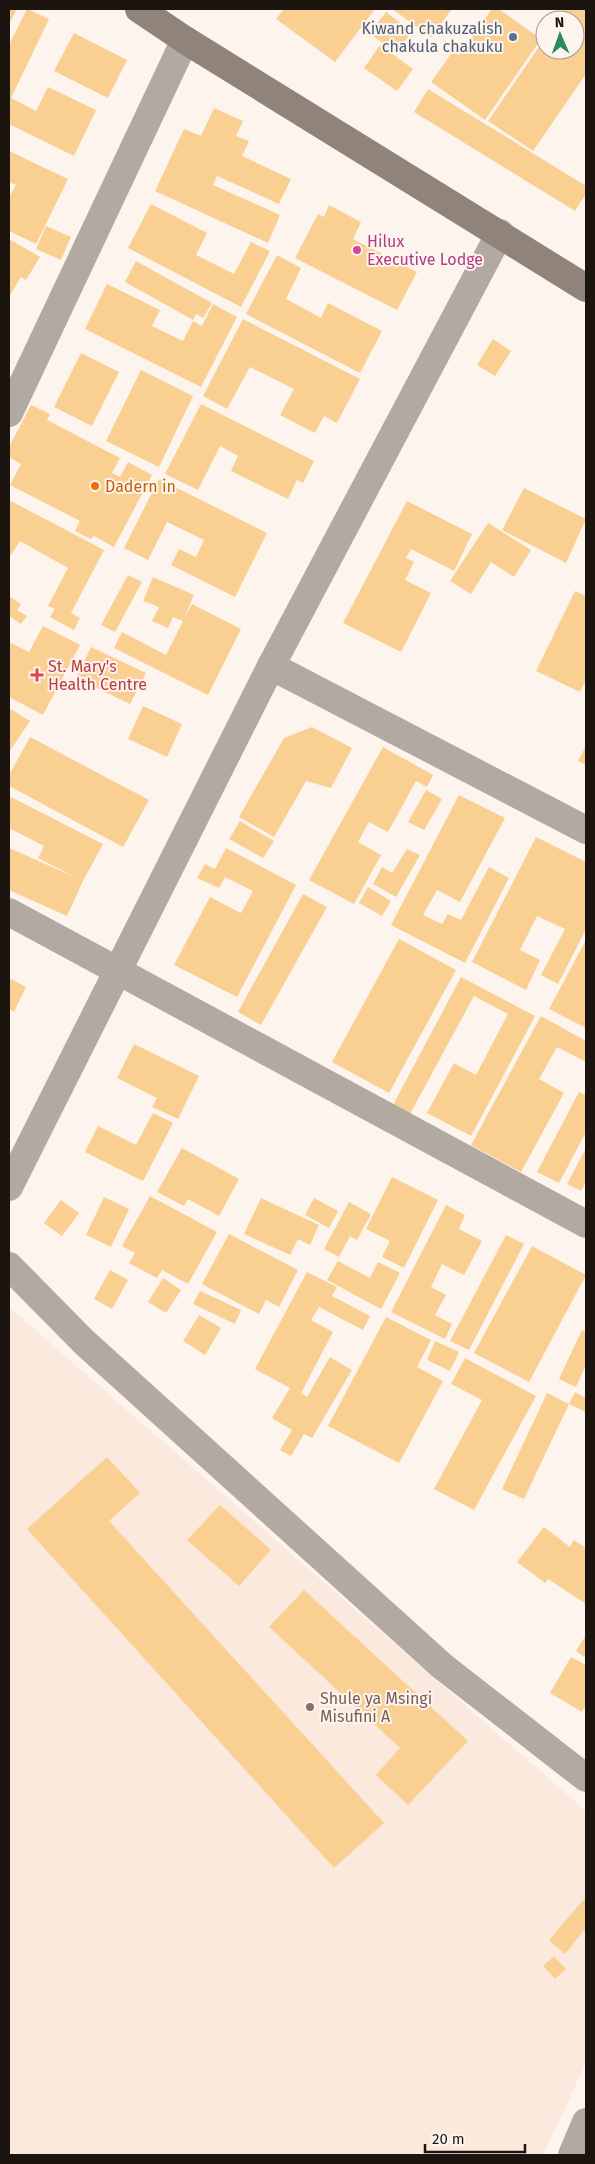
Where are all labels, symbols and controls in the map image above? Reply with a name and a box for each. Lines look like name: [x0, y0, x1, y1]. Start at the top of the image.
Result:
north arrow: [535, 10, 585, 60]
text: N: [555, 14, 565, 31]
place label: Kiwand chakuzalish chakula chakuku: [361, 19, 503, 56]
marker: Kiwand chakuzalish chakula chakuku: [507, 31, 519, 43]
place label: Hilux Executive Lodge: [367, 232, 483, 269]
marker: Hilux Executive Lodge: [351, 244, 363, 256]
place label: Dadern in: [105, 477, 176, 496]
marker: Dadern in: [89, 480, 101, 492]
place label: St. Mary's Health Centre: [48, 657, 147, 694]
marker: St. Mary's Health Centre: [30, 668, 44, 682]
place label: Shule ya Msingi Misufini A: [320, 1689, 432, 1726]
marker: Shule ya Msingi Misufini A: [304, 1701, 316, 1713]
scale bar: [425, 2122, 525, 2154]
text: 20 m: [432, 2130, 465, 2148]

